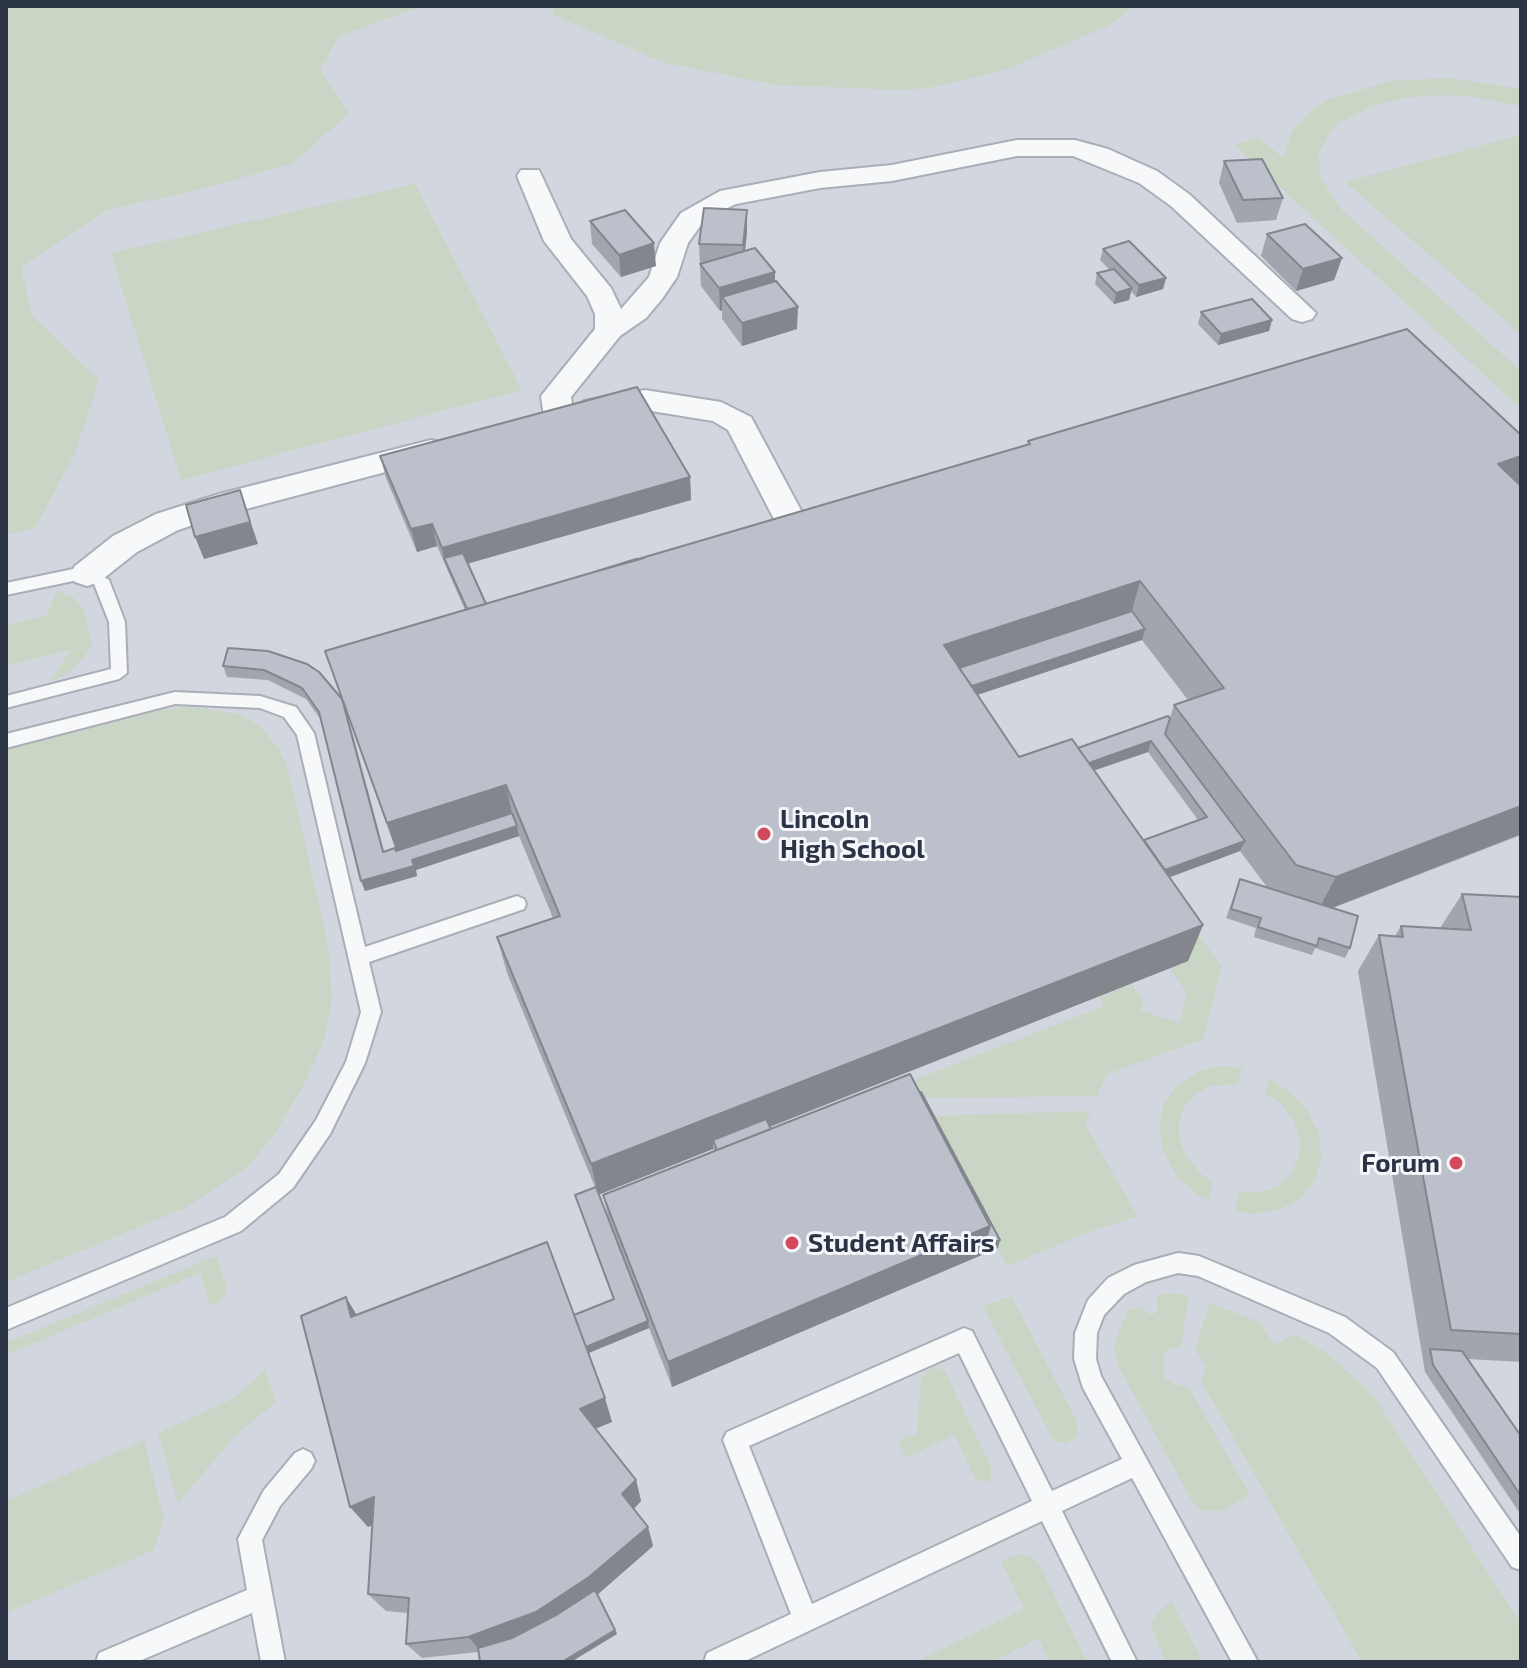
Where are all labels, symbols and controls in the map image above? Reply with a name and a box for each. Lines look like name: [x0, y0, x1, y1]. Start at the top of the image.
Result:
place label: Lincoln High School: [780, 803, 925, 864]
marker: Lincoln High School: [755, 825, 773, 843]
place label: Forum: [1361, 1147, 1440, 1179]
marker: Forum: [1447, 1154, 1465, 1172]
place label: Student Affairs: [808, 1227, 995, 1259]
marker: Student Affairs: [783, 1234, 801, 1252]

